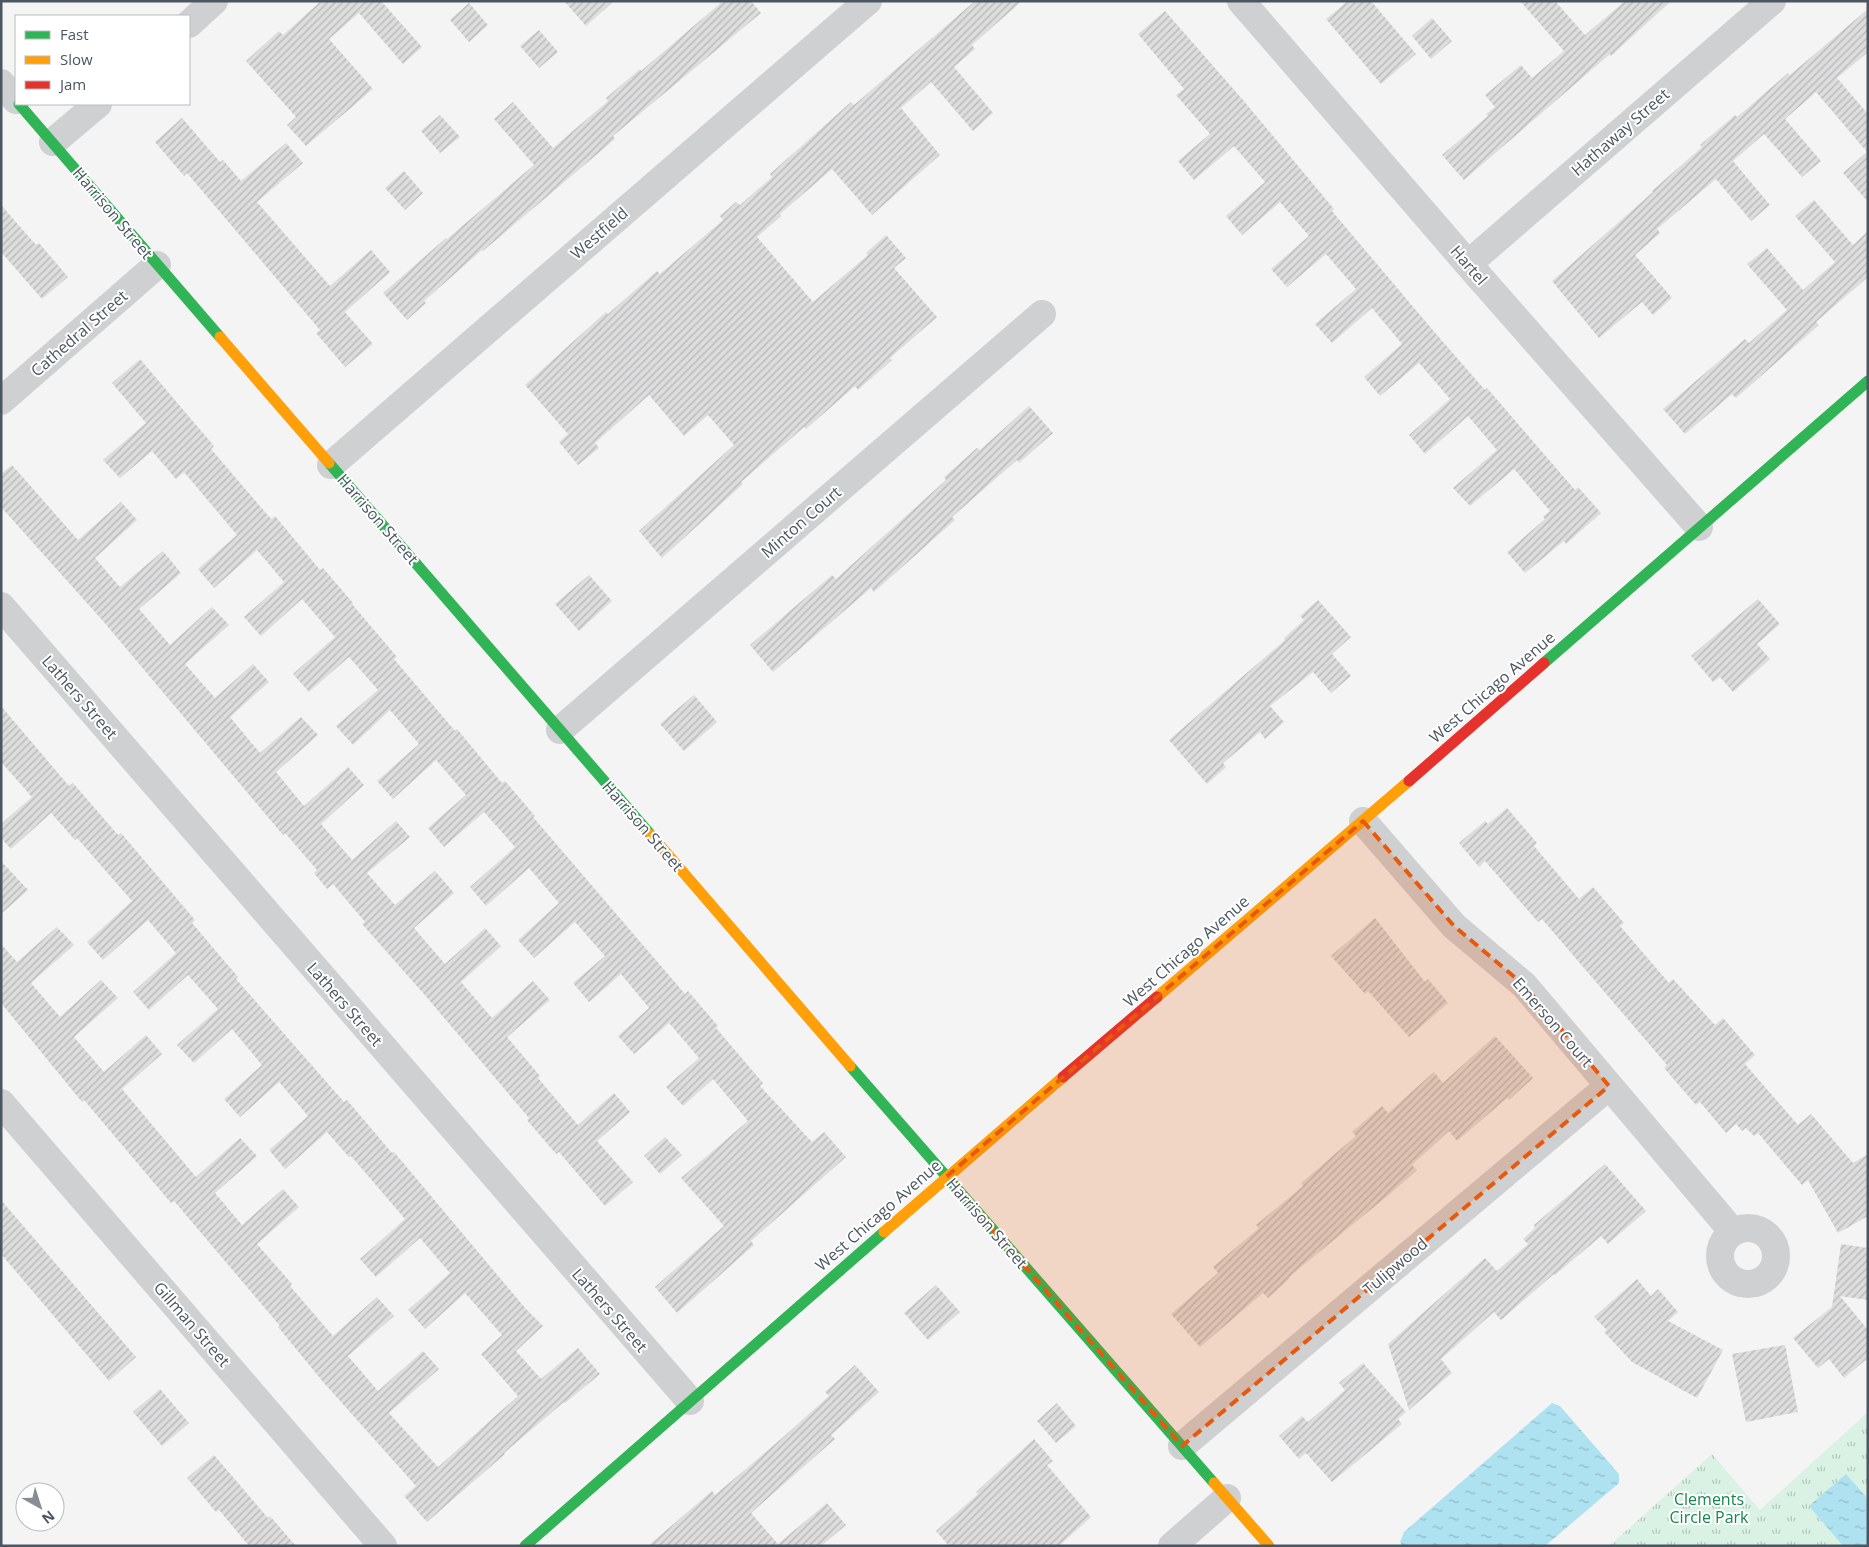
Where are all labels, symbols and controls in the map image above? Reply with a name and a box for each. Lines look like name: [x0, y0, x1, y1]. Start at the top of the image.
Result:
legend: [15, 15, 190, 105]
text: Fast: [60, 24, 89, 44]
text: Slow: [60, 49, 93, 69]
text: Jam: [58, 74, 86, 94]
street label: Hathaway Street: [1566, 83, 1674, 181]
street label: Harrison Street: [68, 162, 158, 264]
street label: Westfield: [566, 202, 632, 264]
street label: Hartel: [1446, 240, 1492, 290]
street label: Cathedral Street: [26, 285, 132, 381]
street label: Harrison Street: [332, 469, 424, 569]
street label: Minton Court: [756, 481, 846, 563]
street label: West Chicago Avenue: [1424, 626, 1560, 748]
street label: Lathers Street: [37, 650, 123, 744]
street label: Harrison Street: [597, 776, 689, 876]
street label: West Chicago Avenue: [1118, 890, 1254, 1012]
street label: Lathers Street: [302, 957, 388, 1051]
street label: Emerson Court: [1508, 972, 1598, 1072]
street label: West Chicago Avenue: [810, 1154, 946, 1276]
street label: Harrison Street: [941, 1173, 1033, 1273]
street label: Tulipwood: [1358, 1233, 1432, 1299]
street label: Lathers Street: [567, 1263, 653, 1357]
street label: Gillman Street: [149, 1277, 235, 1371]
north arrow: [15, 1482, 65, 1532]
park label: Clements Circle Park: [1670, 1488, 1749, 1528]
text: N: [38, 1507, 59, 1528]

